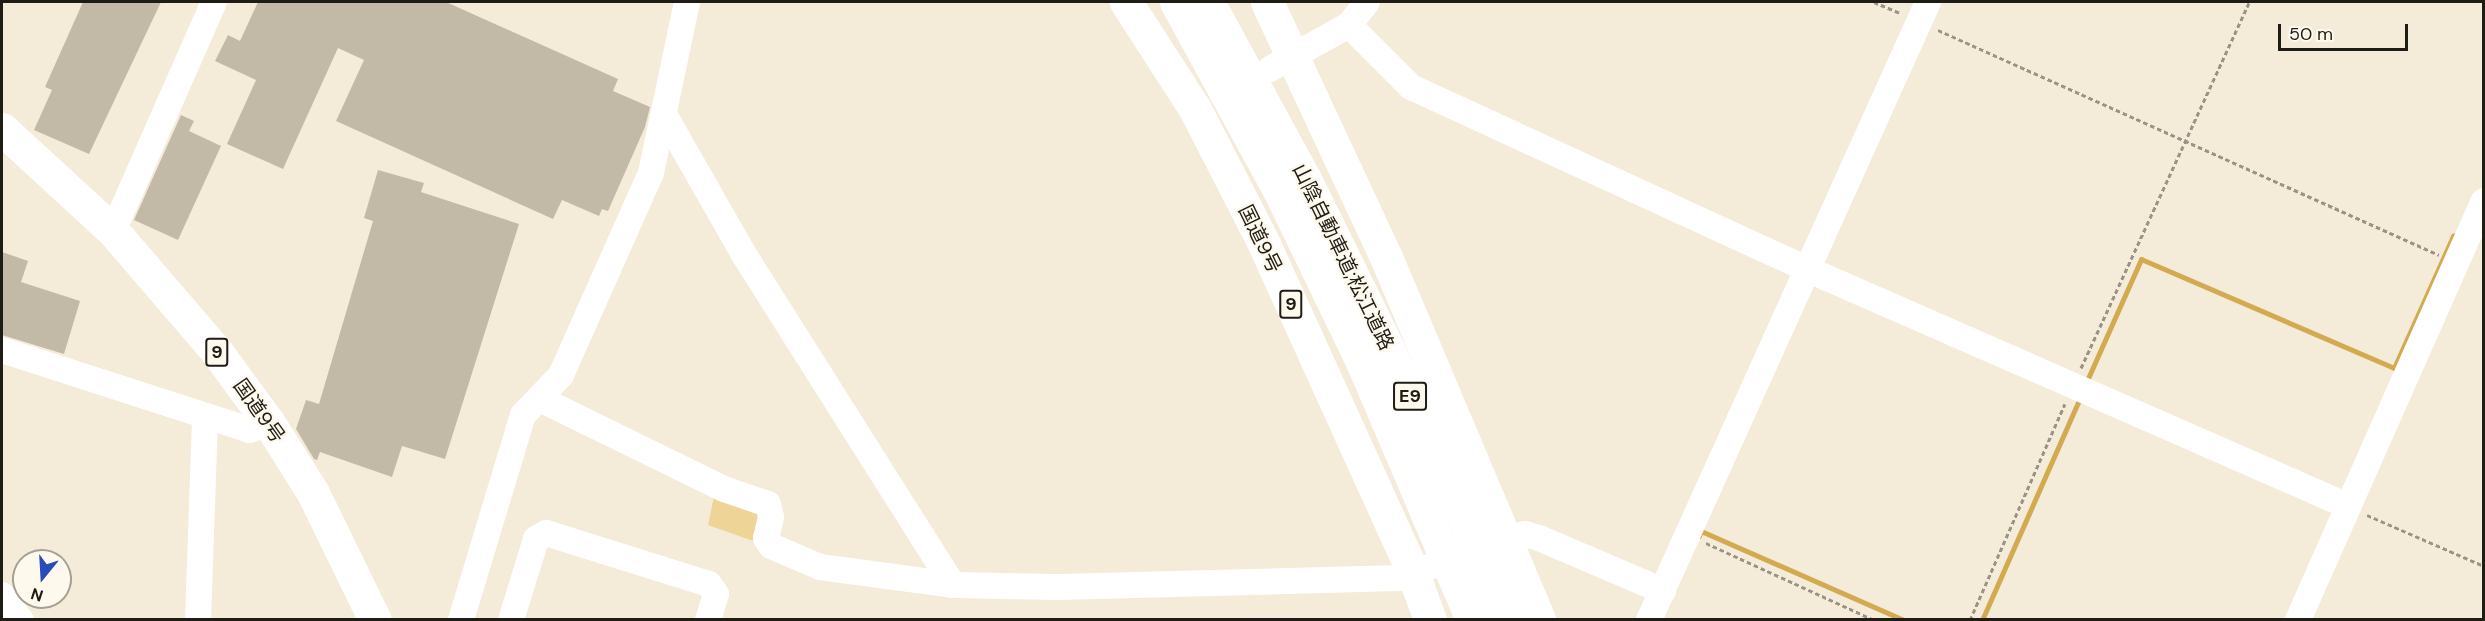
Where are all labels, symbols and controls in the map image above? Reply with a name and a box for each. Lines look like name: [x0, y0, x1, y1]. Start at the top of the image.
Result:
scale bar: [2281, 12, 2412, 50]
text: 50 m: [2289, 22, 2333, 46]
street label: 山陰自動車道;松江道路: [1287, 160, 1399, 354]
street label: 国道9号: [1233, 201, 1287, 277]
road number: 9: [1279, 289, 1303, 319]
road number: 9: [205, 337, 229, 367]
street label: 国道9号: [228, 374, 290, 448]
road number: E9: [1392, 381, 1428, 411]
north arrow: [12, 549, 72, 609]
text: N: [28, 583, 46, 606]

